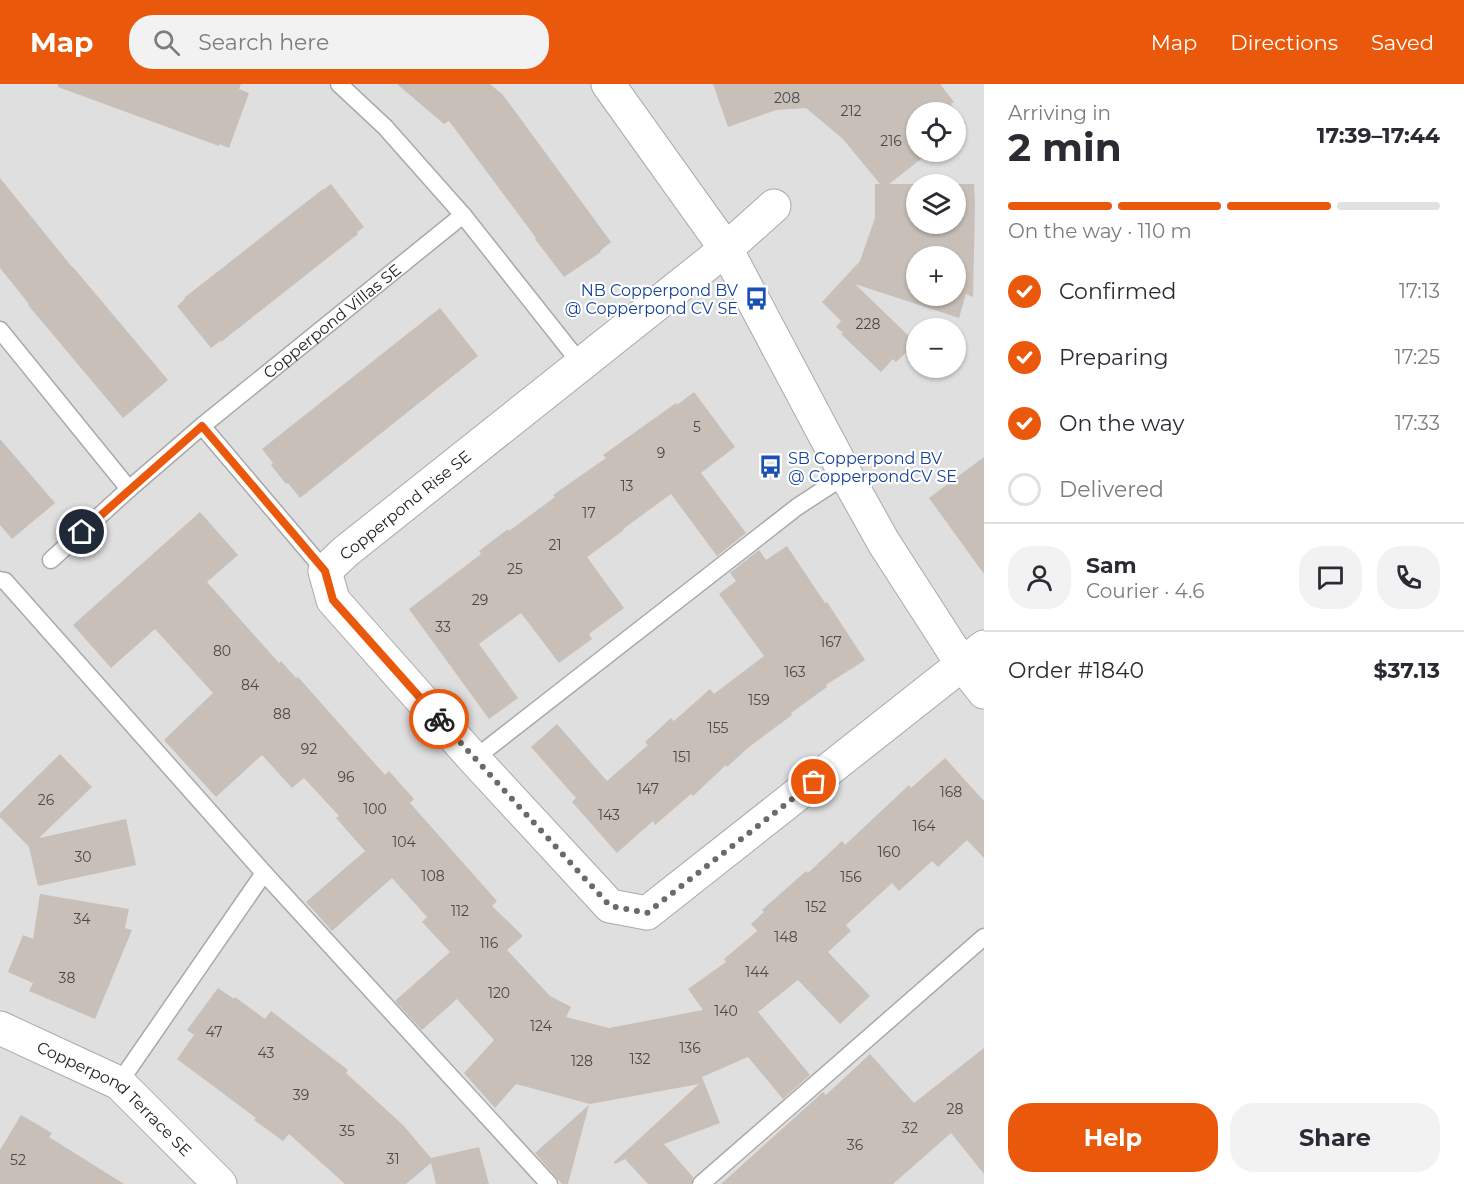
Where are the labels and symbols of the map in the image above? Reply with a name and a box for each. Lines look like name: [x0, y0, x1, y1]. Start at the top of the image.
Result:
house number: 208: [774, 89, 800, 107]
house number: 212: [841, 102, 862, 120]
house number: 216: [880, 132, 902, 150]
street label: Copperpond Villas SE: [260, 260, 405, 383]
place label: NB Copperpond BV @ Copperpond CV SE: [565, 281, 739, 318]
bus stop icon: NB Copperpond BV @ Copperpond CV SE: [743, 286, 769, 312]
house number: 228: [856, 315, 880, 333]
house number: 5: [693, 418, 701, 436]
house number: 9: [657, 444, 665, 462]
street label: Copperpond Rise SE: [336, 447, 475, 564]
place label: SB Copperpond BV @ CopperpondCV SE: [788, 449, 957, 486]
bus stop icon: SB Copperpond BV @ CopperpondCV SE: [757, 454, 783, 480]
house number: 13: [621, 477, 634, 495]
house number: 17: [582, 504, 596, 522]
pin: [56, 506, 107, 557]
house number: 21: [548, 536, 562, 554]
house number: 25: [507, 560, 523, 578]
house number: 29: [472, 591, 488, 609]
house number: 33: [435, 618, 451, 636]
house number: 167: [820, 633, 842, 651]
house number: 80: [213, 642, 231, 660]
house number: 163: [784, 663, 806, 681]
house number: 84: [241, 676, 260, 694]
courier: [409, 689, 469, 749]
house number: 159: [748, 691, 770, 709]
house number: 88: [273, 705, 291, 723]
house number: 155: [708, 719, 728, 737]
house number: 92: [301, 740, 317, 758]
house number: 151: [673, 748, 691, 766]
pin: [788, 756, 839, 807]
house number: 96: [337, 768, 355, 786]
house number: 147: [637, 780, 659, 798]
house number: 168: [940, 783, 962, 801]
house number: 26: [38, 791, 55, 809]
house number: 100: [363, 800, 387, 818]
house number: 143: [598, 806, 620, 824]
house number: 164: [913, 817, 936, 835]
house number: 104: [392, 833, 417, 851]
house number: 160: [878, 843, 900, 861]
house number: 30: [74, 848, 92, 866]
house number: 108: [421, 867, 445, 885]
house number: 156: [840, 868, 862, 886]
house number: 152: [806, 898, 826, 916]
house number: 112: [451, 902, 469, 920]
house number: 34: [73, 910, 91, 928]
house number: 148: [774, 928, 798, 946]
house number: 116: [480, 934, 499, 952]
house number: 144: [745, 963, 770, 981]
house number: 38: [59, 969, 75, 987]
house number: 120: [488, 984, 510, 1002]
house number: 140: [714, 1002, 738, 1020]
house number: 124: [530, 1017, 553, 1035]
house number: 47: [206, 1023, 222, 1041]
street label: Copperpond Terrace SE: [34, 1037, 195, 1160]
house number: 136: [679, 1039, 701, 1057]
house number: 43: [258, 1044, 275, 1062]
house number: 132: [630, 1050, 650, 1068]
house number: 128: [571, 1052, 593, 1070]
house number: 39: [293, 1086, 309, 1104]
house number: 28: [947, 1100, 964, 1118]
house number: 32: [902, 1119, 918, 1137]
house number: 35: [339, 1122, 355, 1140]
house number: 36: [847, 1136, 864, 1154]
house number: 31: [387, 1150, 399, 1168]
house number: 52: [10, 1151, 26, 1169]

